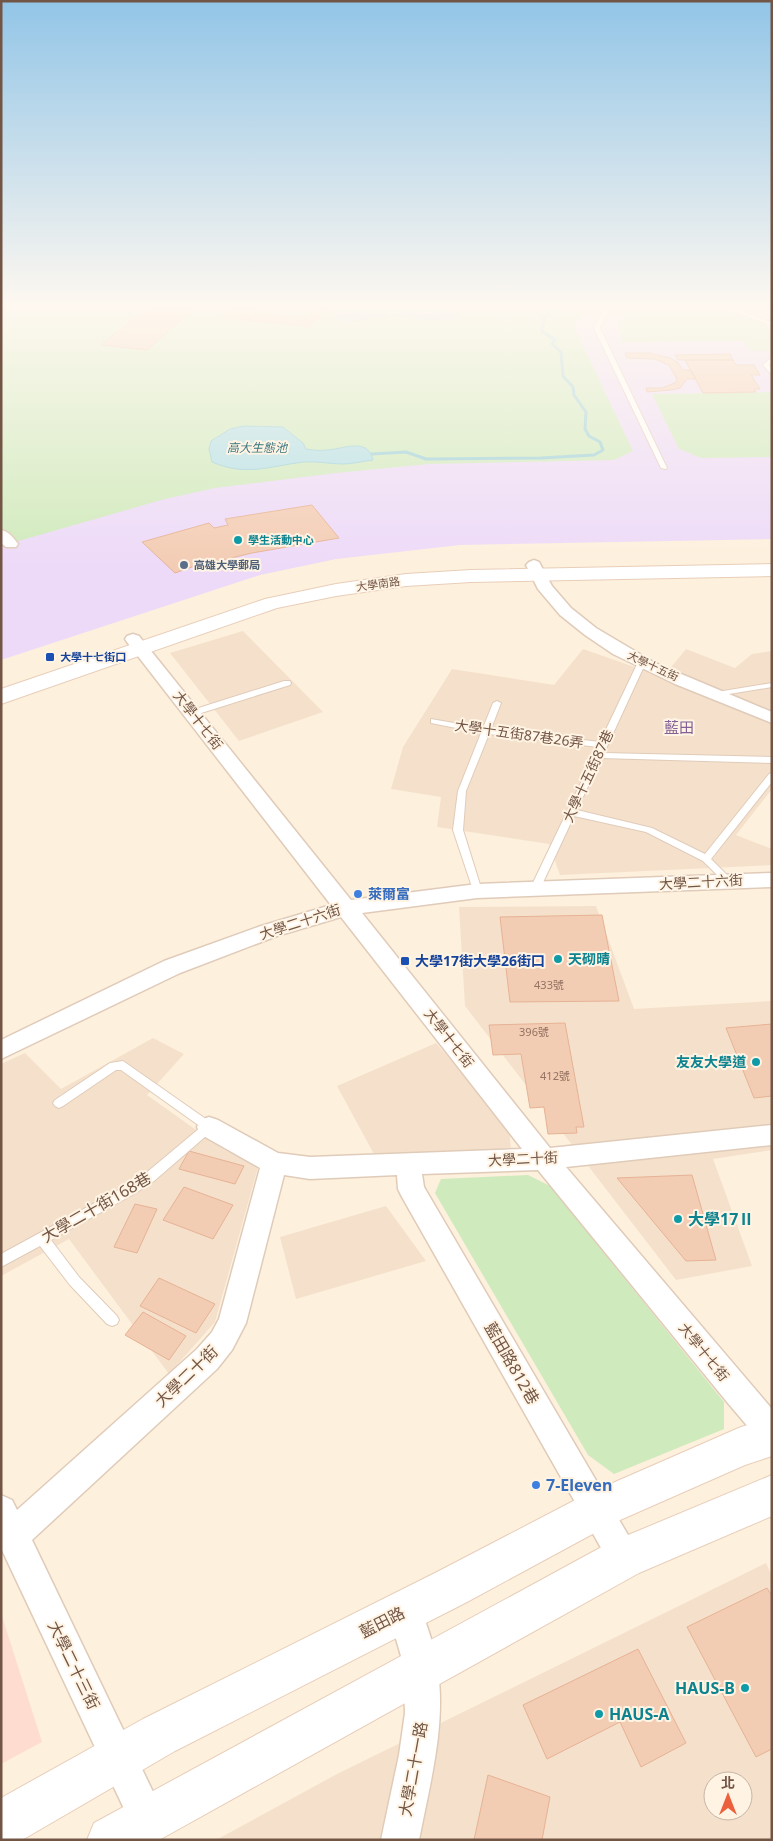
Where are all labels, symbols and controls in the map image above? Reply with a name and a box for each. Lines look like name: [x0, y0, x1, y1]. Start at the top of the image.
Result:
water label: 高大生態池: [227, 439, 289, 456]
place label: 學生活動中心: [248, 532, 314, 547]
marker: 學生活動中心: [232, 534, 244, 546]
place label: 高雄大學郵局: [194, 557, 260, 572]
marker: 高雄大學郵局: [178, 559, 190, 571]
street label: 大學南路: [355, 573, 401, 594]
street label: 大學十五街: [625, 647, 681, 684]
place label: 大學十七街口: [60, 649, 126, 664]
marker: 大學十七街口: [44, 651, 56, 663]
street label: 大學十七街: [169, 686, 227, 753]
street label: 大學十五街87巷26弄: [453, 715, 585, 752]
district label: 藍田: [664, 717, 694, 737]
street label: 大學十五街87巷: [558, 726, 617, 825]
street label: 大學二十六街: [659, 870, 743, 893]
place label: 萊爾富: [368, 884, 410, 903]
marker: 萊爾富: [352, 888, 364, 900]
street label: 大學二十六街: [257, 900, 343, 944]
place label: 天砌晴: [568, 949, 610, 968]
place label: 大學17街大學26街口: [415, 951, 545, 970]
marker: 天砌晴: [552, 953, 564, 965]
marker: 大學17街大學26街口: [399, 955, 411, 967]
house number: 433號: [534, 977, 564, 992]
street label: 大學十七街: [420, 1004, 478, 1071]
house number: 396號: [519, 1024, 549, 1039]
place label: 友友大學道: [676, 1052, 747, 1071]
marker: 友友大學道: [750, 1056, 762, 1068]
house number: 412號: [540, 1068, 570, 1083]
street label: 大學二十街: [488, 1147, 558, 1170]
street label: 大學二十街168巷: [37, 1167, 155, 1247]
place label: 大學17Ⅱ: [688, 1208, 754, 1230]
marker: 大學17Ⅱ: [672, 1213, 684, 1225]
street label: 藍田路812巷: [480, 1318, 544, 1408]
street label: 大學十七街: [675, 1319, 734, 1385]
street label: 大學二十街: [150, 1340, 222, 1412]
place label: 7-Eleven: [546, 1474, 612, 1496]
marker: 7-Eleven: [530, 1479, 542, 1491]
street label: 藍田路: [356, 1601, 408, 1643]
street label: 大學二十三街: [43, 1617, 105, 1713]
place label: HAUS-B: [675, 1677, 735, 1699]
marker: HAUS-B: [739, 1682, 751, 1694]
place label: HAUS-A: [609, 1703, 670, 1725]
marker: HAUS-A: [593, 1708, 605, 1720]
street label: 大學二十一路: [394, 1720, 432, 1818]
north arrow: [703, 1771, 753, 1821]
text: 北: [721, 1773, 735, 1792]

